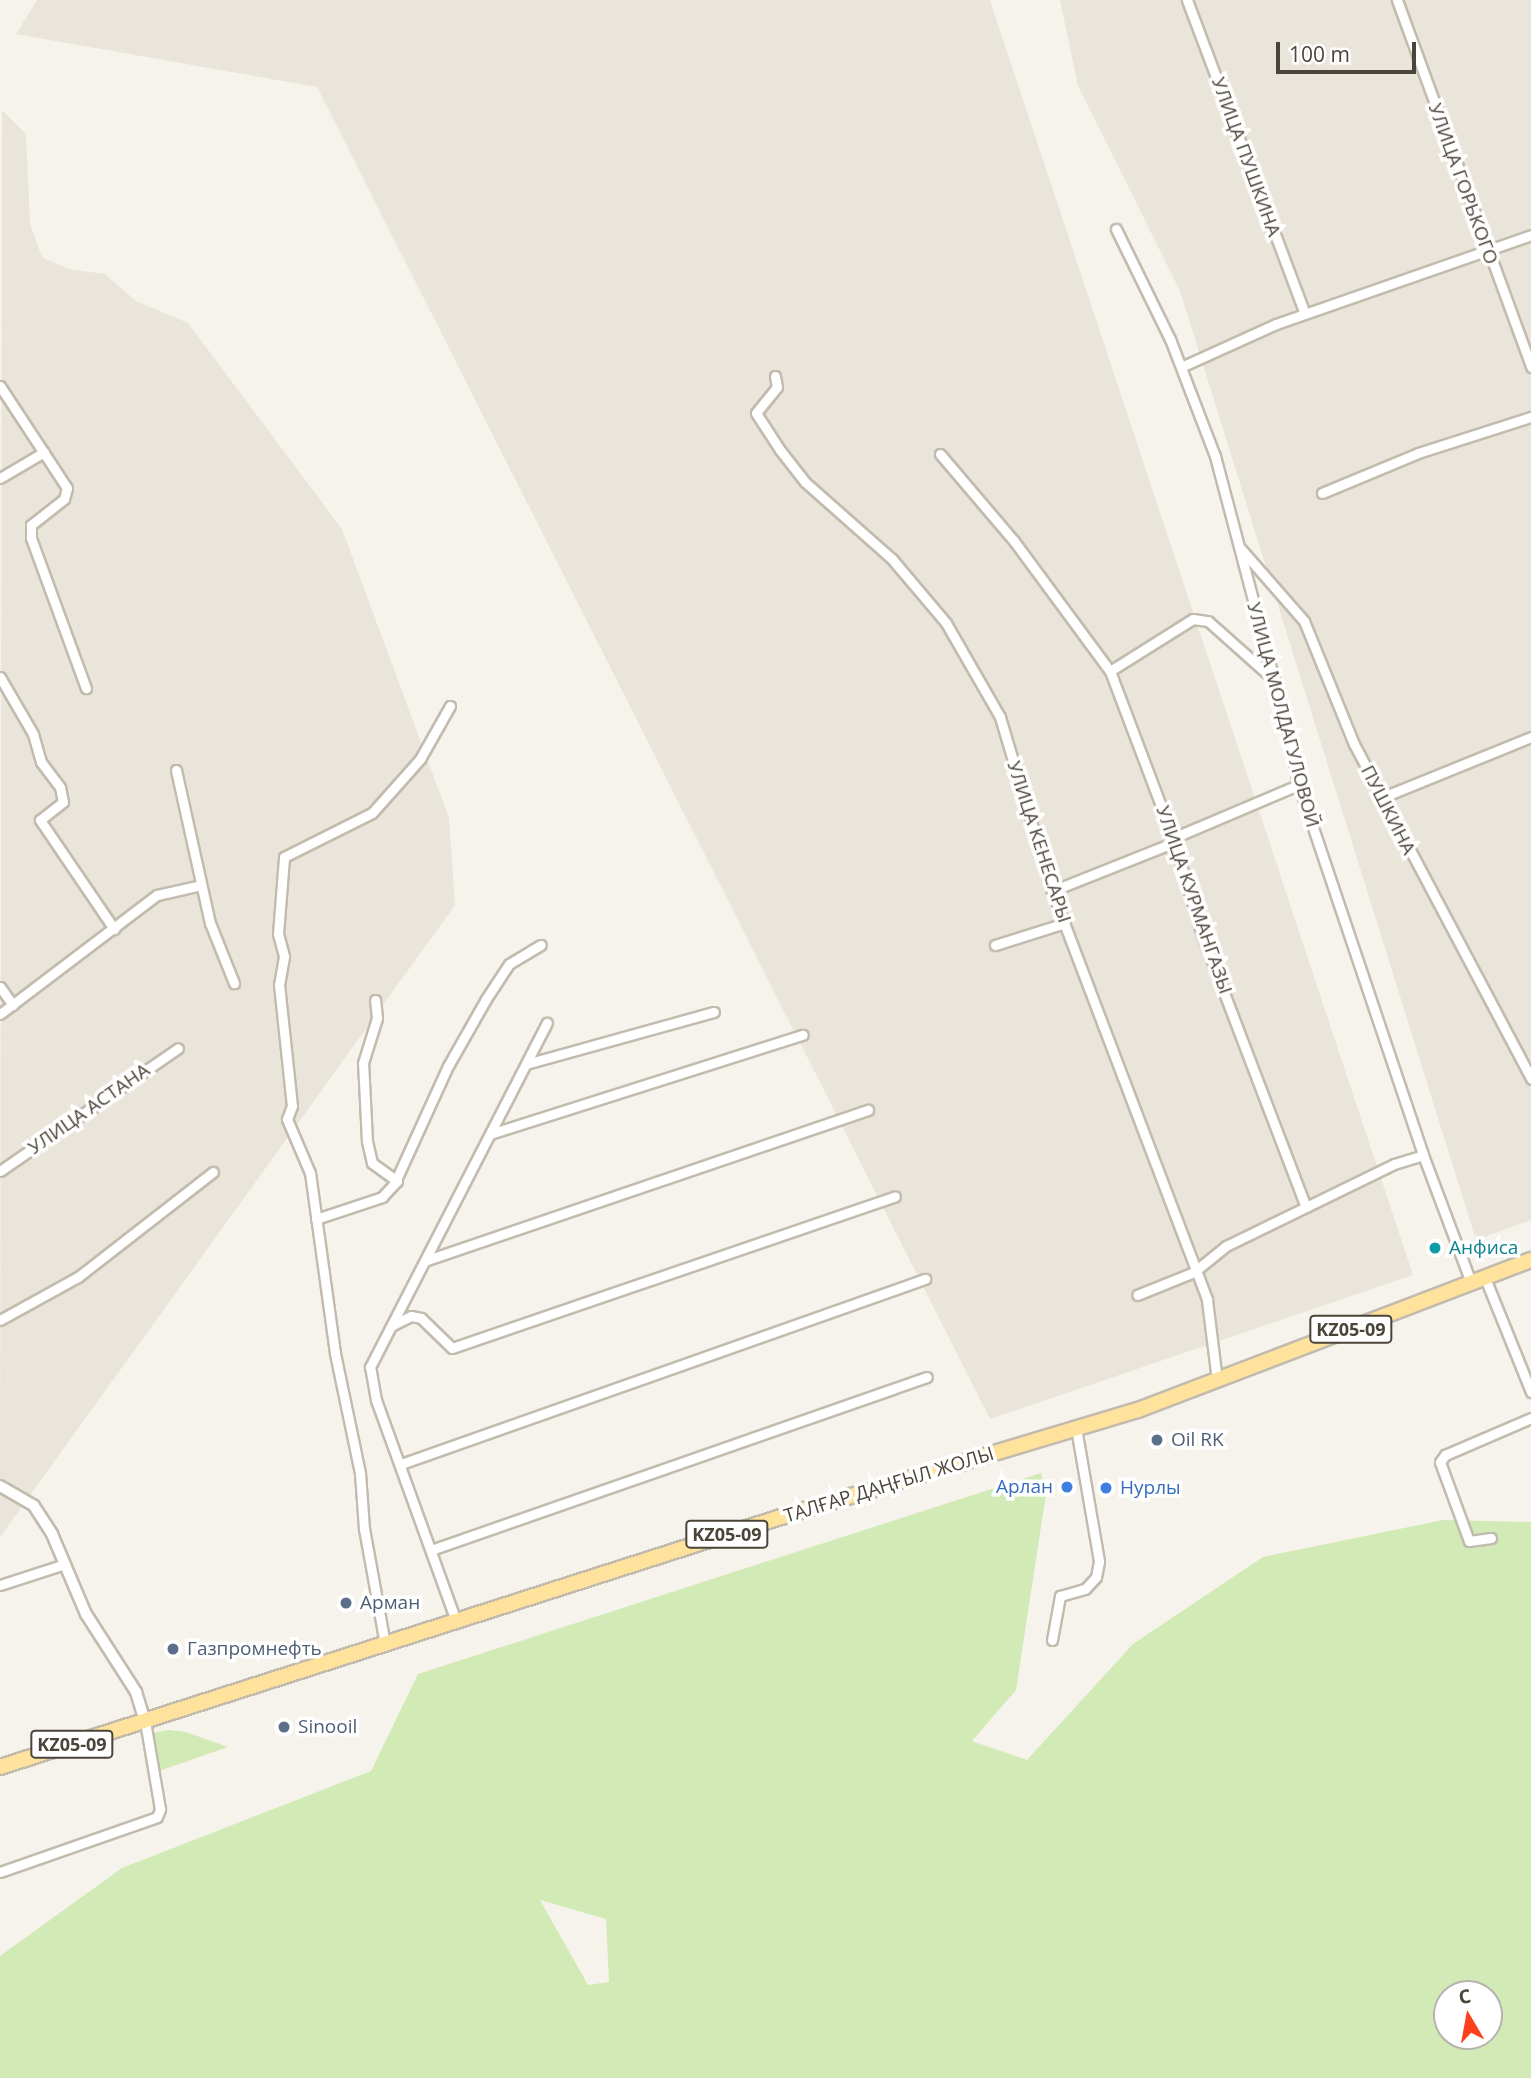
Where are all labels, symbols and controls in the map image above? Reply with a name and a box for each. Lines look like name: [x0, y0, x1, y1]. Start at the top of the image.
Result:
scale bar: [1279, 28, 1419, 72]
text: 100 m: [1289, 40, 1350, 68]
street label: УЛИЦА ПУШКИНА: [1207, 74, 1285, 240]
street label: УЛИЦА ГОРЬКОГО: [1423, 100, 1503, 268]
street label: УЛИЦА МОЛДАГУЛОВОЙ: [1242, 600, 1324, 830]
street label: УЛИЦА КЕНЕСАРЫ: [1002, 758, 1076, 926]
street label: ПУШКИНА: [1356, 762, 1420, 858]
street label: УЛИЦА КУРМАНГАЗЫ: [1151, 803, 1237, 997]
street label: УЛИЦА АСТАНА: [24, 1059, 154, 1159]
place label: Анфиса: [1449, 1237, 1518, 1259]
marker: Анфиса: [1427, 1240, 1443, 1256]
road number: KZ05-09: [1309, 1314, 1393, 1344]
place label: Oil RK: [1171, 1429, 1224, 1451]
marker: Oil RK: [1149, 1432, 1165, 1448]
street label: ТАЛҒАР ДАҢҒЫЛ ЖОЛЫ: [781, 1442, 997, 1528]
place label: Арлан: [996, 1476, 1053, 1498]
place label: Нурлы: [1120, 1477, 1181, 1499]
marker: Арлан: [1059, 1479, 1075, 1495]
marker: Нурлы: [1098, 1480, 1114, 1496]
road number: KZ05-09: [685, 1520, 769, 1548]
place label: Арман: [360, 1592, 420, 1614]
marker: Арман: [338, 1595, 354, 1611]
place label: Газпромнефть: [187, 1638, 322, 1660]
marker: Газпромнефть: [165, 1641, 181, 1657]
place label: Sinooil: [298, 1716, 357, 1738]
marker: Sinooil: [276, 1719, 292, 1735]
road number: KZ05-09: [30, 1730, 114, 1758]
north arrow: [1433, 1980, 1503, 2050]
text: С: [1456, 1982, 1473, 2010]

